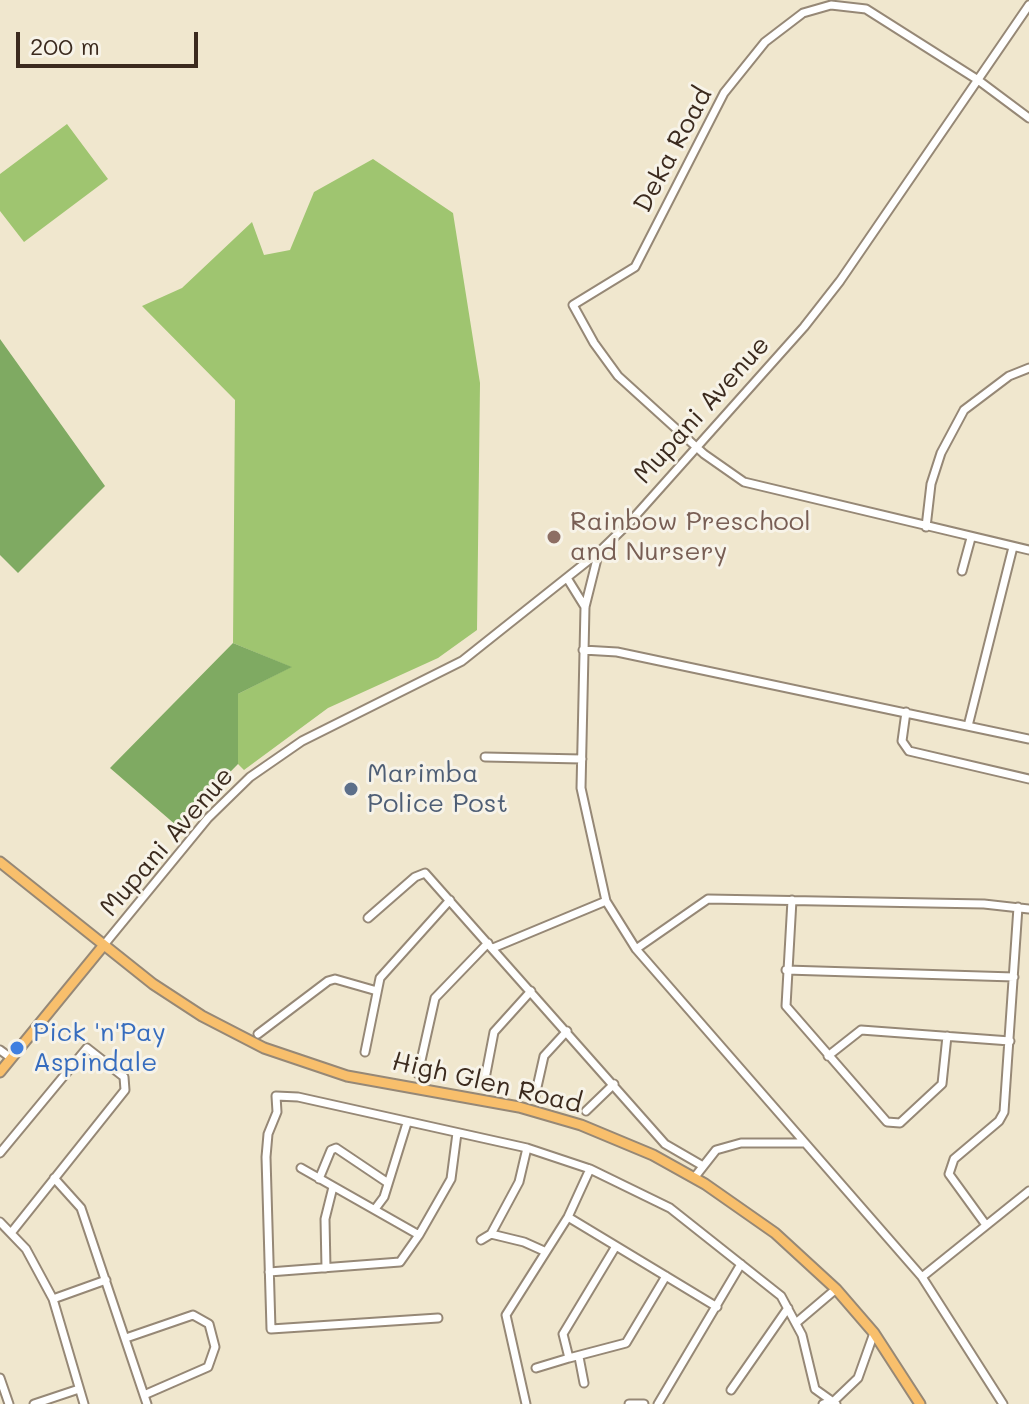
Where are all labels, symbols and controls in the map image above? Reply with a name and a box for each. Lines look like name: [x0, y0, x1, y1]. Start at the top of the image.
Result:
scale bar: [20, 16, 202, 66]
text: 200 m: [30, 30, 100, 61]
street label: Deka Road: [627, 82, 719, 218]
street label: Mupani Avenue: [628, 330, 776, 490]
place label: Rainbow Preschool and Nursery: [570, 506, 811, 568]
marker: Rainbow Preschool and Nursery: [545, 528, 563, 546]
place label: Marimba Police Post: [367, 758, 508, 820]
street label: Mupani Avenue: [94, 761, 240, 923]
marker: Marimba Police Post: [342, 780, 360, 798]
place label: Pick 'n'Pay Aspindale: [33, 1017, 166, 1078]
marker: Pick 'n'Pay Aspindale: [8, 1039, 26, 1057]
street label: High Glen Road: [389, 1046, 585, 1120]

